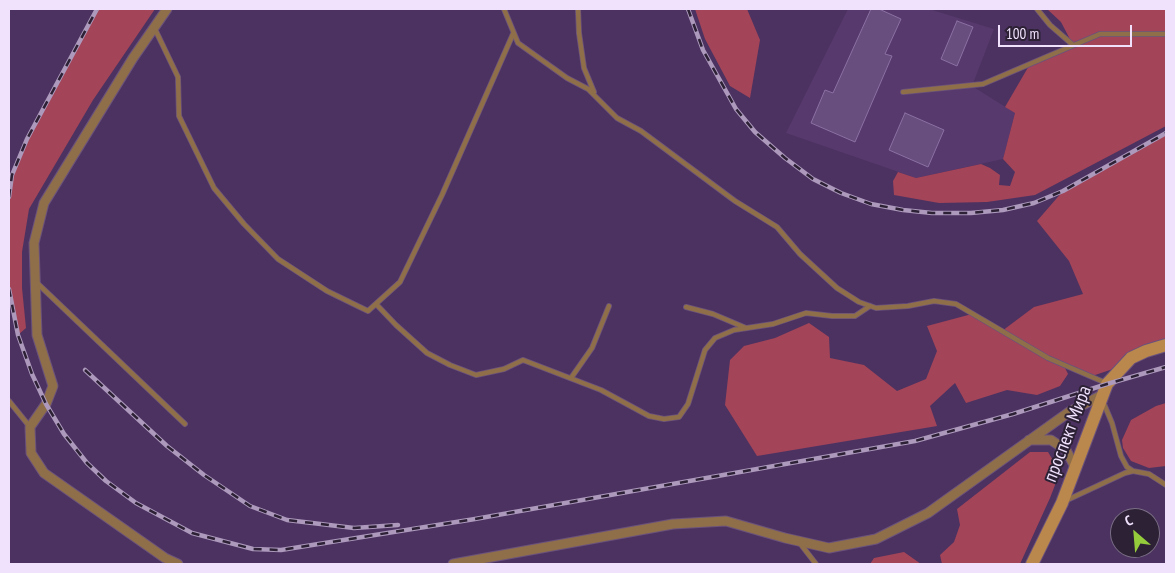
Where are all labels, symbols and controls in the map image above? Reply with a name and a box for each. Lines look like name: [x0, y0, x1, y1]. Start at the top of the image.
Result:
scale bar: [1000, 15, 1134, 47]
text: 100 m: [1006, 24, 1039, 43]
street label: проспект Мира: [1039, 383, 1097, 485]
north arrow: [1110, 508, 1160, 558]
text: С: [1122, 511, 1136, 530]

